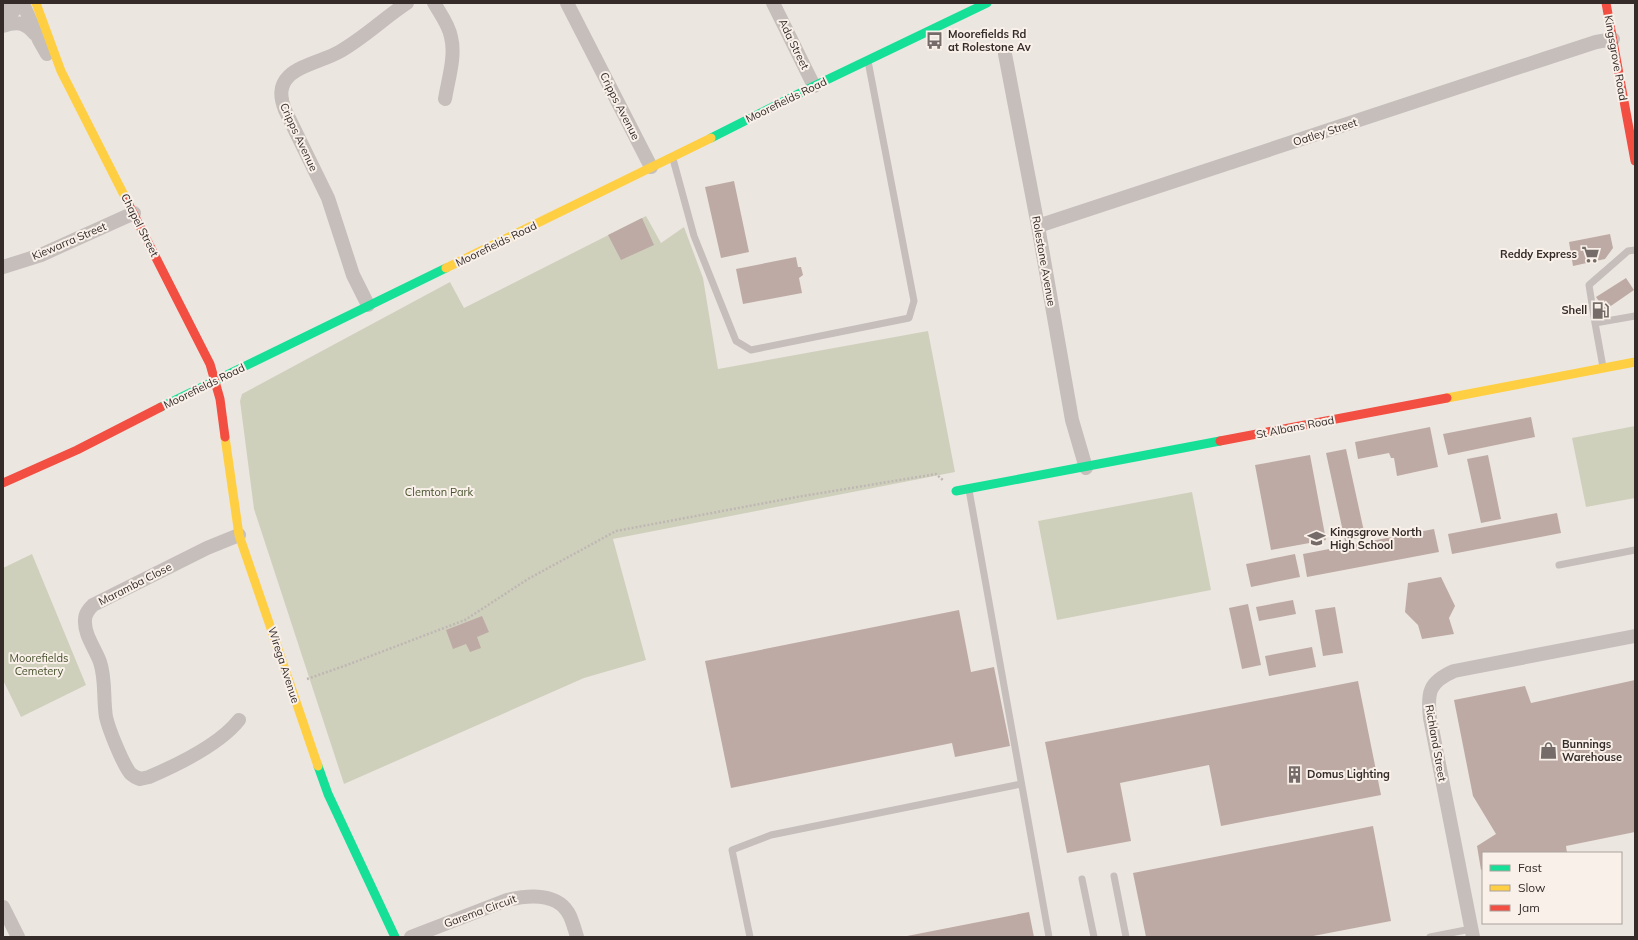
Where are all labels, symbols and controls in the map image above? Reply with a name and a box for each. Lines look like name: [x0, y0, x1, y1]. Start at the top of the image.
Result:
street label: Kingsgrove Road: [1602, 14, 1630, 102]
street label: Ada Street: [776, 16, 812, 72]
place label: Moorefields Rd at Rolestone Av: [948, 27, 1031, 54]
bus stop icon: Moorefields Rd at Rolestone Av: [925, 30, 945, 50]
street label: Cripps Avenue: [597, 70, 643, 142]
street label: Moorefields Road: [743, 74, 829, 126]
street label: Cripps Avenue: [277, 101, 321, 173]
street label: Oatley Street: [1291, 115, 1359, 149]
street label: Chapel Street: [118, 191, 162, 259]
street label: Rolestone Avenue: [1029, 215, 1059, 307]
street label: Moorefields Road: [453, 218, 539, 270]
street label: Kiewarra Street: [30, 219, 108, 263]
supermarket icon: Reddy Express: [1580, 244, 1600, 264]
place label: Reddy Express: [1500, 247, 1577, 261]
fuel station icon: Shell: [1590, 300, 1610, 320]
place label: Shell: [1562, 303, 1587, 317]
street label: Moorefields Road: [161, 360, 247, 412]
street label: St Albans Road: [1255, 413, 1335, 441]
park label: Clemton Park: [405, 485, 473, 499]
place label: Kingsgrove North High School: [1330, 525, 1422, 552]
school or university icon: Kingsgrove North High School: [1307, 528, 1327, 548]
street label: Maramba Close: [96, 560, 174, 608]
street label: Wirega Avenue: [265, 625, 303, 705]
park label: Moorefields Cemetery: [10, 651, 68, 678]
street label: Richland Street: [1422, 704, 1450, 783]
place label: Bunnings Warehouse: [1562, 737, 1622, 764]
shop icon: Bunnings Warehouse: [1539, 740, 1559, 760]
building icon: Domus Lighting: [1284, 764, 1304, 784]
place label: Domus Lighting: [1307, 767, 1390, 781]
legend: [1482, 852, 1622, 924]
text: Fast: [1518, 860, 1542, 875]
text: Slow: [1518, 880, 1546, 895]
street label: Garema Circuit: [442, 891, 518, 931]
text: Jam: [1518, 900, 1540, 915]

